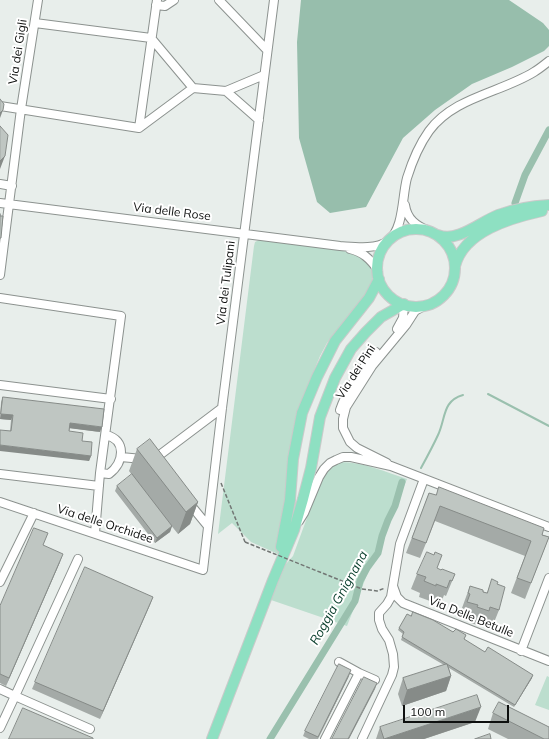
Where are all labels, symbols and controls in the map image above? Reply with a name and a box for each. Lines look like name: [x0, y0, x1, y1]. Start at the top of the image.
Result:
street label: Via dei Gigli: [6, 18, 30, 86]
street label: Via delle Rose: [132, 200, 212, 224]
street label: Via dei Tulipani: [214, 240, 238, 326]
street label: Via dei Pini: [333, 342, 379, 402]
street label: Via delle Orchidee: [55, 502, 155, 546]
water label: Roggia Gnignana: [307, 548, 371, 648]
street label: Via Delle Betulle: [426, 593, 516, 641]
scale bar: [405, 697, 511, 723]
text: 100 m: [410, 704, 445, 719]

